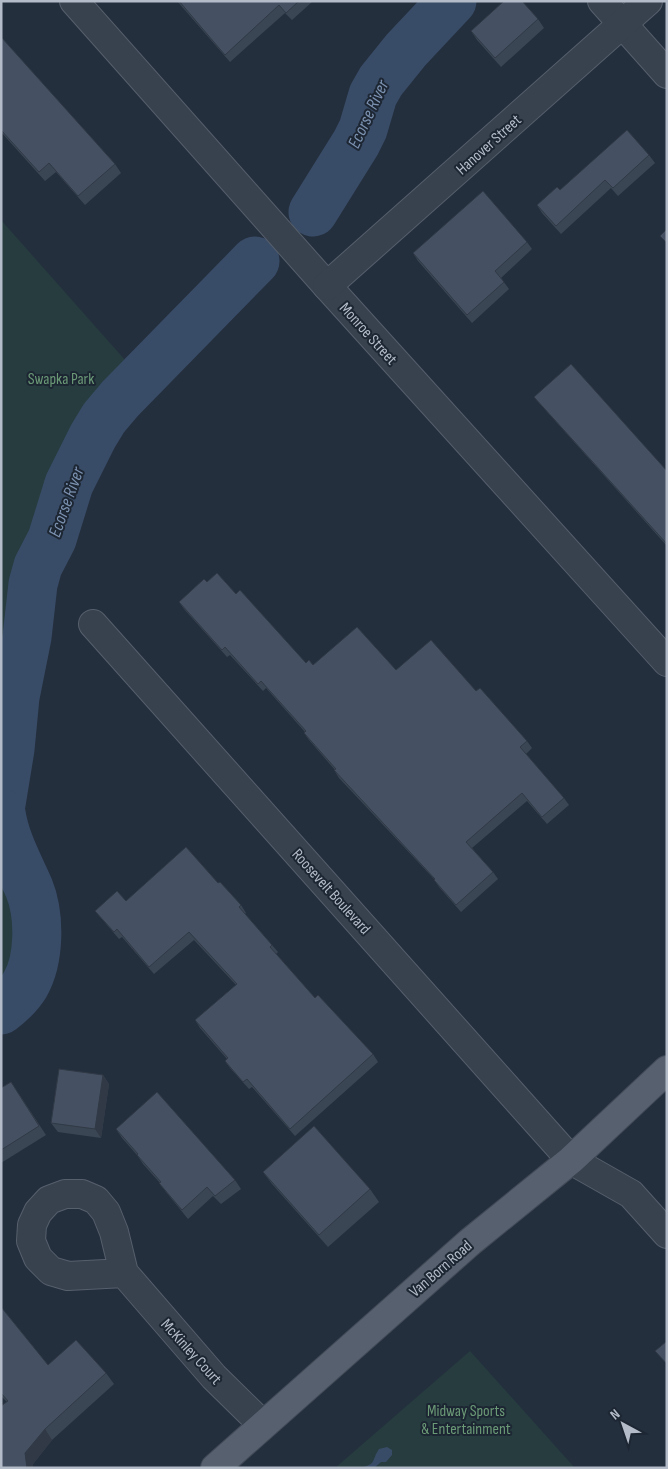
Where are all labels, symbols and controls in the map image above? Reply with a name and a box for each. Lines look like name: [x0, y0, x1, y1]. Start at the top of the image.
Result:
water label: Ecorse River: [344, 76, 394, 152]
street label: Hanover Street: [453, 111, 526, 179]
street label: Monroe Street: [335, 299, 401, 369]
park label: Swapka Park: [28, 370, 94, 389]
water label: Ecorse River: [44, 463, 89, 540]
street label: Roosevelt Boulevard: [288, 845, 374, 939]
street label: Van Born Road: [406, 1237, 476, 1301]
street label: McKinley Court: [157, 1315, 225, 1389]
north arrow: [598, 1399, 648, 1449]
park label: Midway Sports & Entertainment: [421, 1402, 511, 1439]
text: N: [607, 1406, 623, 1423]

